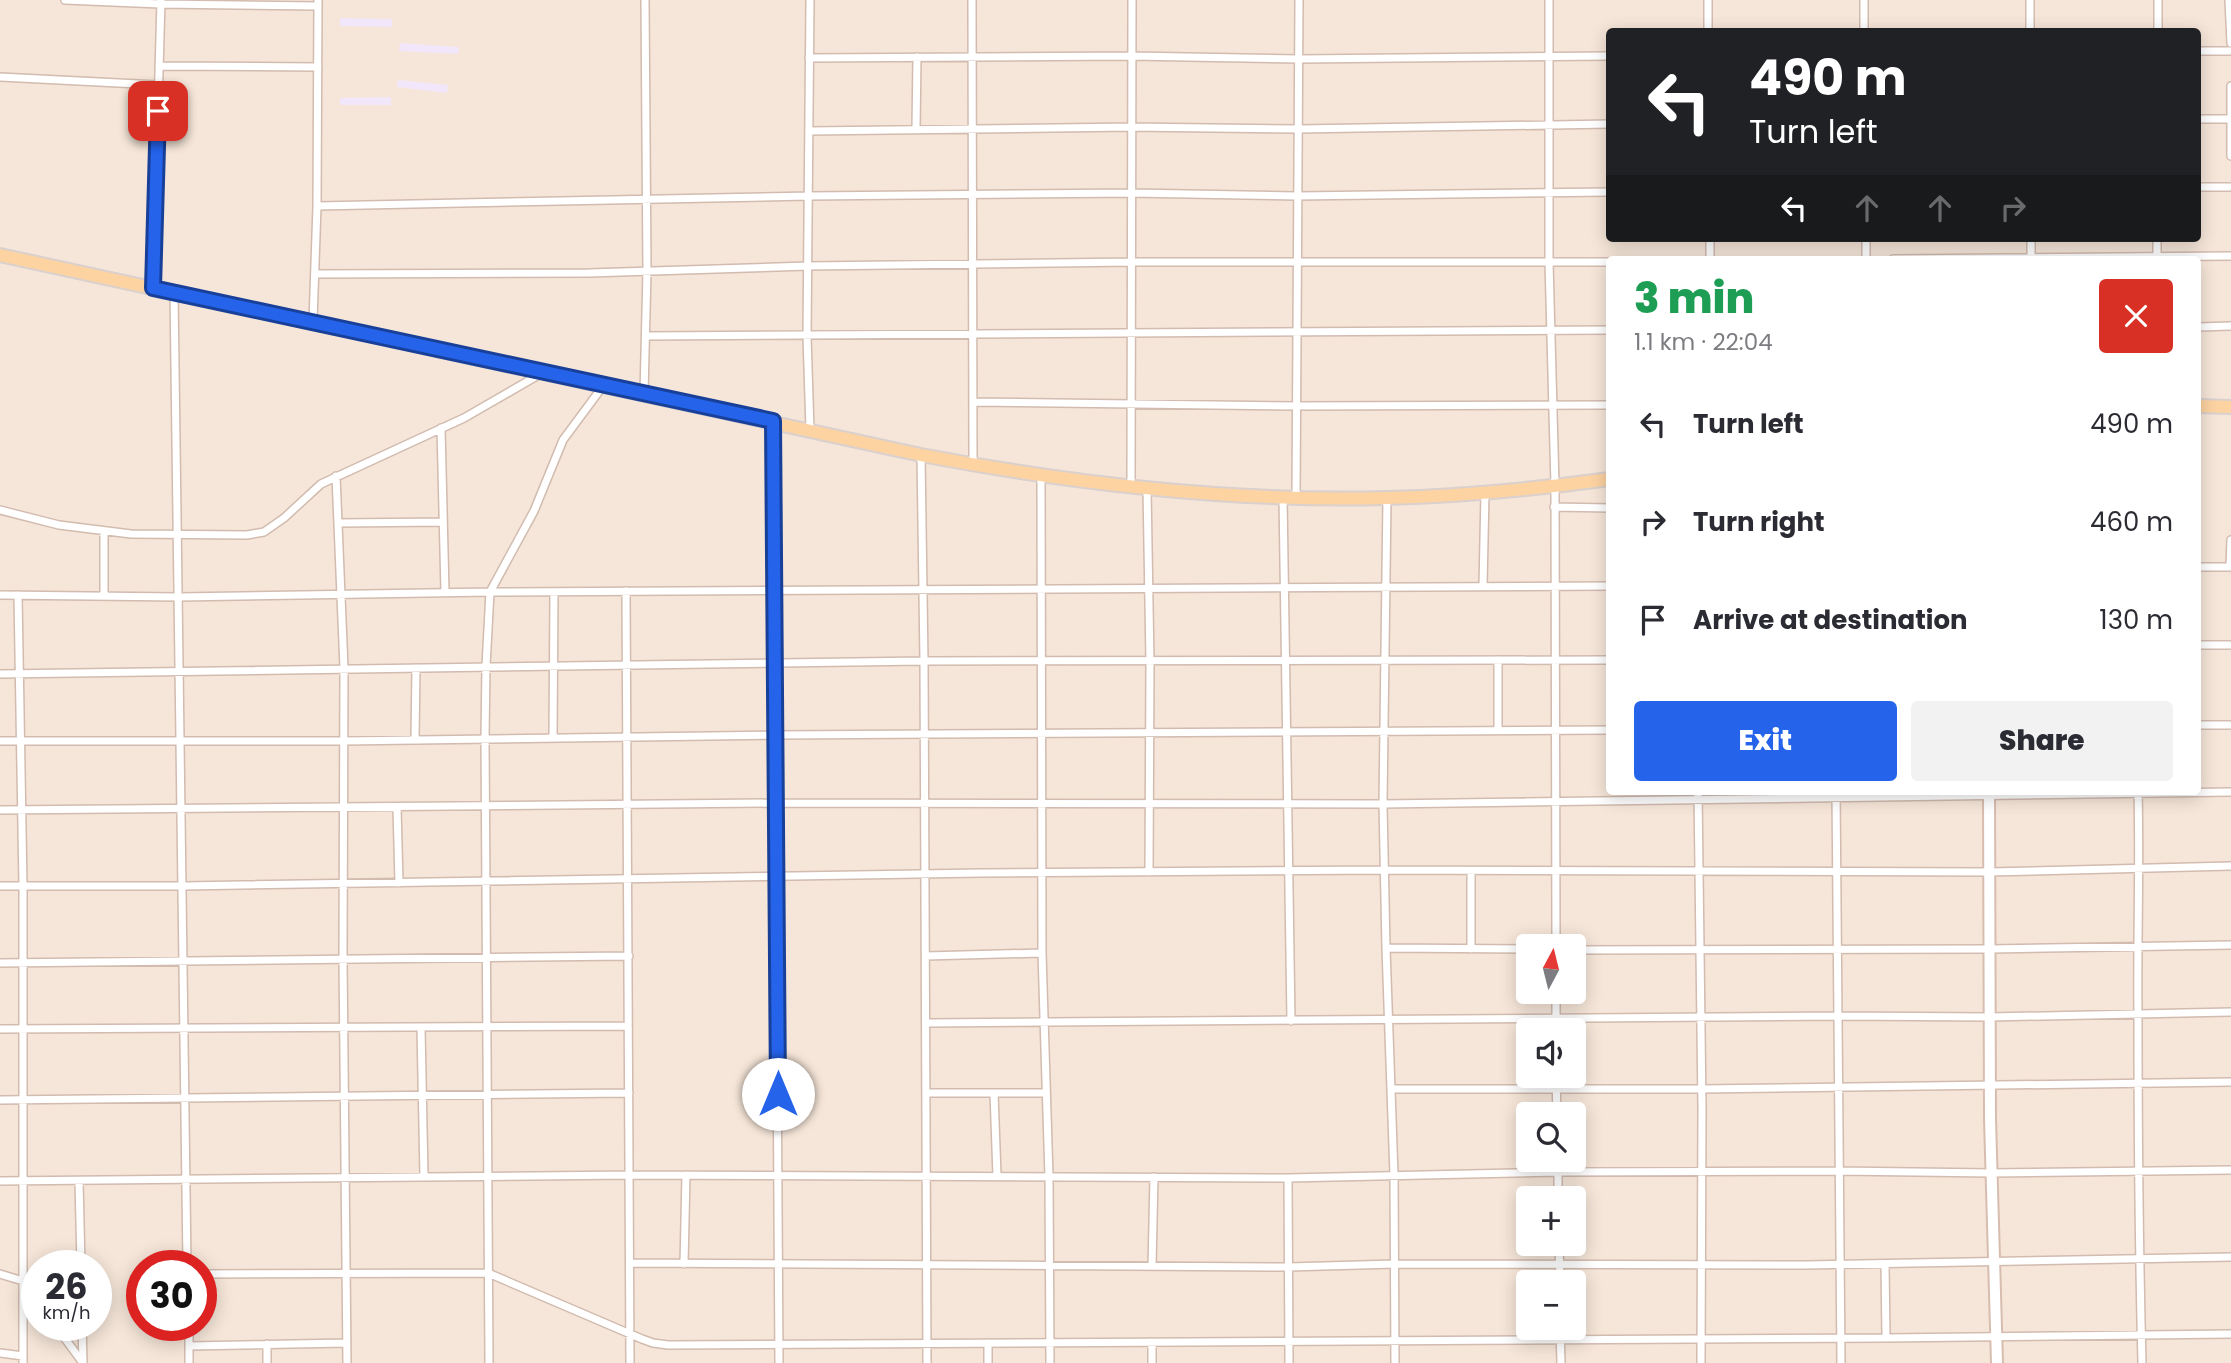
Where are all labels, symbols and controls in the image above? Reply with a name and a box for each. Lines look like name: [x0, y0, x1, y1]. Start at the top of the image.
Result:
text: 490 m: [1749, 44, 1907, 112]
icon: left: [1634, 56, 1725, 147]
pin: [128, 81, 188, 141]
icon: arrive: [139, 92, 177, 130]
text: Turn left: [1749, 109, 1878, 154]
icon: left: [1775, 189, 1813, 227]
icon: ahead: [1848, 189, 1886, 227]
icon: ahead: [1921, 189, 1959, 227]
icon: right: [1994, 189, 2032, 227]
text: 3 min: [1634, 269, 1754, 328]
button: close: [2099, 279, 2173, 353]
text: 1.1 km · 22:04: [1634, 326, 1773, 358]
icon: left: [1634, 405, 1672, 443]
text: Turn left: [1693, 406, 1804, 442]
text: 490 m: [2090, 406, 2173, 442]
icon: right: [1634, 503, 1672, 541]
text: Turn right: [1693, 504, 1825, 540]
text: 460 m: [2090, 504, 2173, 540]
icon: arrive: [1634, 601, 1672, 639]
text: Arrive at destination: [1693, 602, 1968, 638]
text: 130 m: [2099, 602, 2173, 638]
button: Exit: [1634, 701, 1897, 781]
button: Share: [1911, 701, 2173, 781]
north arrow: [1516, 934, 1586, 1004]
map controls: [1516, 934, 1586, 1340]
button: sound: [1516, 1018, 1586, 1088]
position arrow: [741, 1057, 815, 1131]
button: search: [1516, 1102, 1586, 1172]
button: +: [1516, 1186, 1586, 1256]
speed limit sign: 30: [126, 1250, 217, 1341]
text: 26: [45, 1262, 88, 1311]
button: −: [1516, 1270, 1586, 1340]
text: km/h: [43, 1300, 90, 1325]

